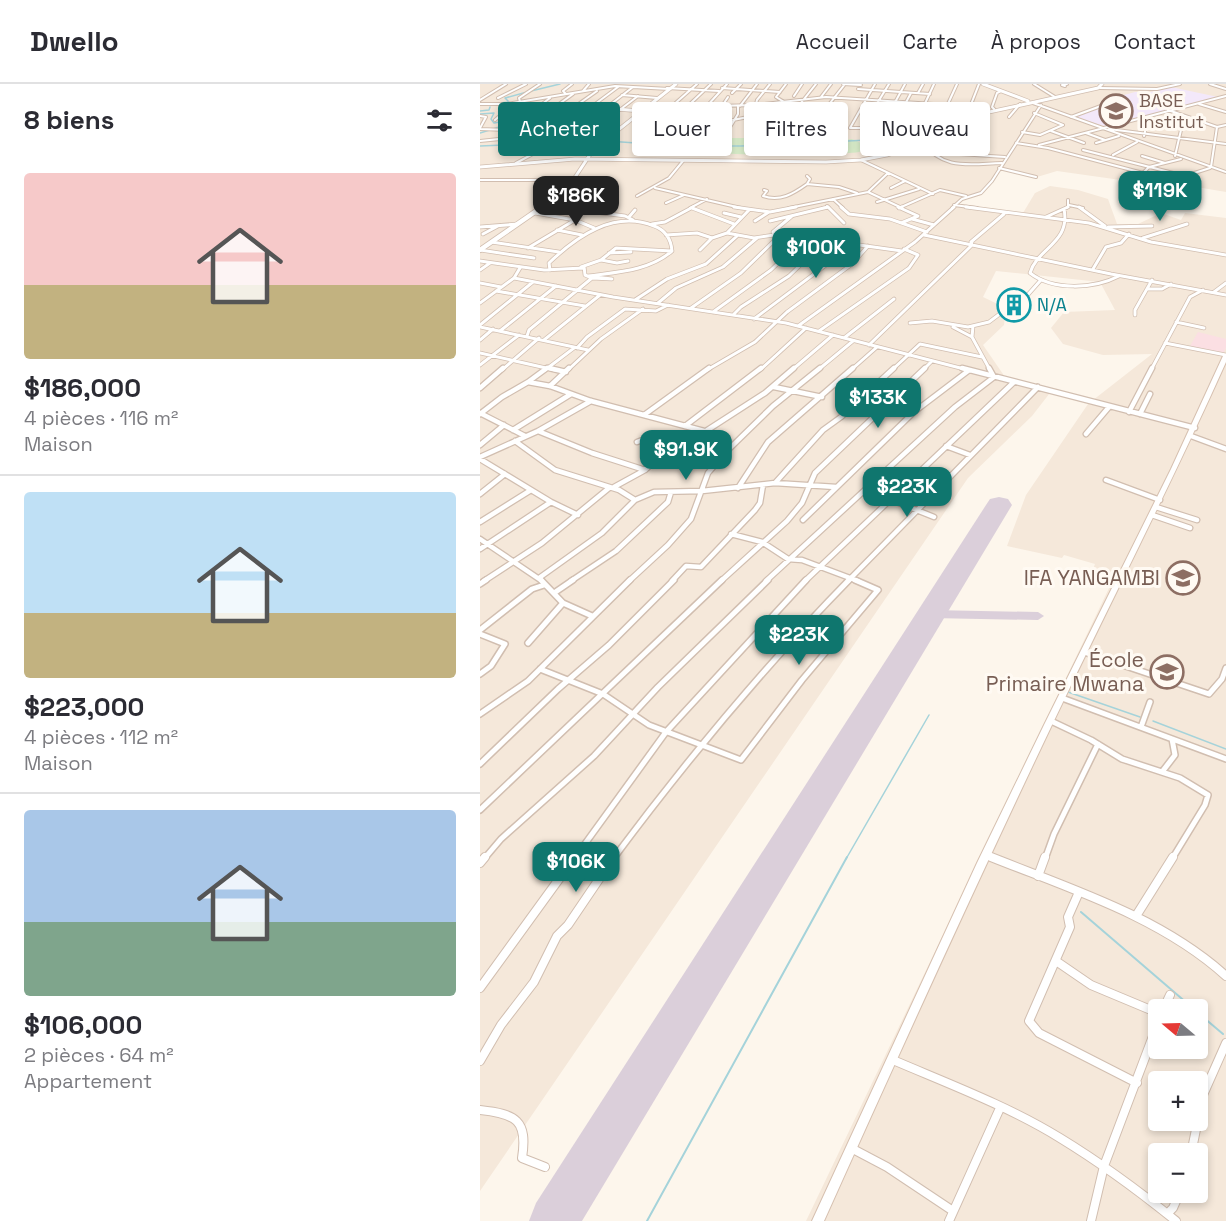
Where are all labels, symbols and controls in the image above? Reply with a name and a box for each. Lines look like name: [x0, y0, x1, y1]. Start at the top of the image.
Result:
text: Dwello: [30, 23, 119, 59]
text: Accueil: [796, 28, 870, 55]
text: Carte: [903, 28, 958, 55]
text: À propos: [991, 28, 1081, 55]
text: Contact: [1114, 28, 1196, 55]
place label: BASE Institut: [1139, 89, 1204, 133]
school or university icon: BASE Institut: [1098, 93, 1134, 129]
chip: Acheter: [498, 102, 620, 156]
chip: Louer: [632, 102, 732, 156]
chip: Filtres: [744, 102, 848, 156]
chip: Nouveau: [860, 102, 990, 156]
text: 8 biens: [24, 103, 114, 137]
icon: filters: [423, 104, 456, 137]
pin: $119K: [1118, 171, 1202, 222]
pin: $186K: [534, 176, 618, 227]
text: $119K: [1132, 177, 1188, 203]
text: $186K: [547, 182, 605, 208]
icon: home: [186, 212, 294, 320]
pin: $100K: [774, 228, 858, 279]
text: $100K: [786, 234, 846, 260]
building icon: N/A: [996, 287, 1032, 323]
place label: N/A: [1037, 293, 1067, 316]
text: $186,000: [24, 371, 141, 405]
pin: $133K: [836, 378, 920, 429]
text: $133K: [849, 384, 907, 410]
text: 4 pièces · 116 m²: [24, 405, 178, 431]
pin: $91.9K: [637, 430, 735, 481]
text: Maison: [24, 431, 93, 457]
text: $91.9K: [654, 436, 718, 462]
pin: $223K: [865, 467, 949, 518]
text: $223K: [877, 473, 937, 499]
icon: home: [186, 531, 294, 639]
school or university icon: IFA YANGAMBI: [1165, 560, 1201, 596]
place label: IFA YANGAMBI: [1024, 564, 1160, 591]
pin: $223K: [757, 615, 841, 666]
text: $223K: [769, 621, 829, 647]
place label: École Primaire Mwana: [986, 646, 1144, 697]
school or university icon: École Primaire Mwana: [1149, 654, 1185, 690]
text: $223,000: [24, 690, 144, 724]
text: 4 pièces · 112 m²: [24, 724, 178, 750]
text: Maison: [24, 750, 93, 776]
pin: $106K: [534, 842, 618, 893]
text: $106K: [547, 848, 606, 874]
icon: home: [186, 849, 294, 957]
north arrow: [1148, 999, 1208, 1059]
map controls: [1148, 999, 1208, 1203]
text: $106,000: [24, 1008, 142, 1042]
text: 2 pièces · 64 m²: [24, 1042, 174, 1068]
text: Appartement: [24, 1068, 152, 1094]
button: +: [1148, 1071, 1208, 1131]
button: −: [1148, 1143, 1208, 1203]

